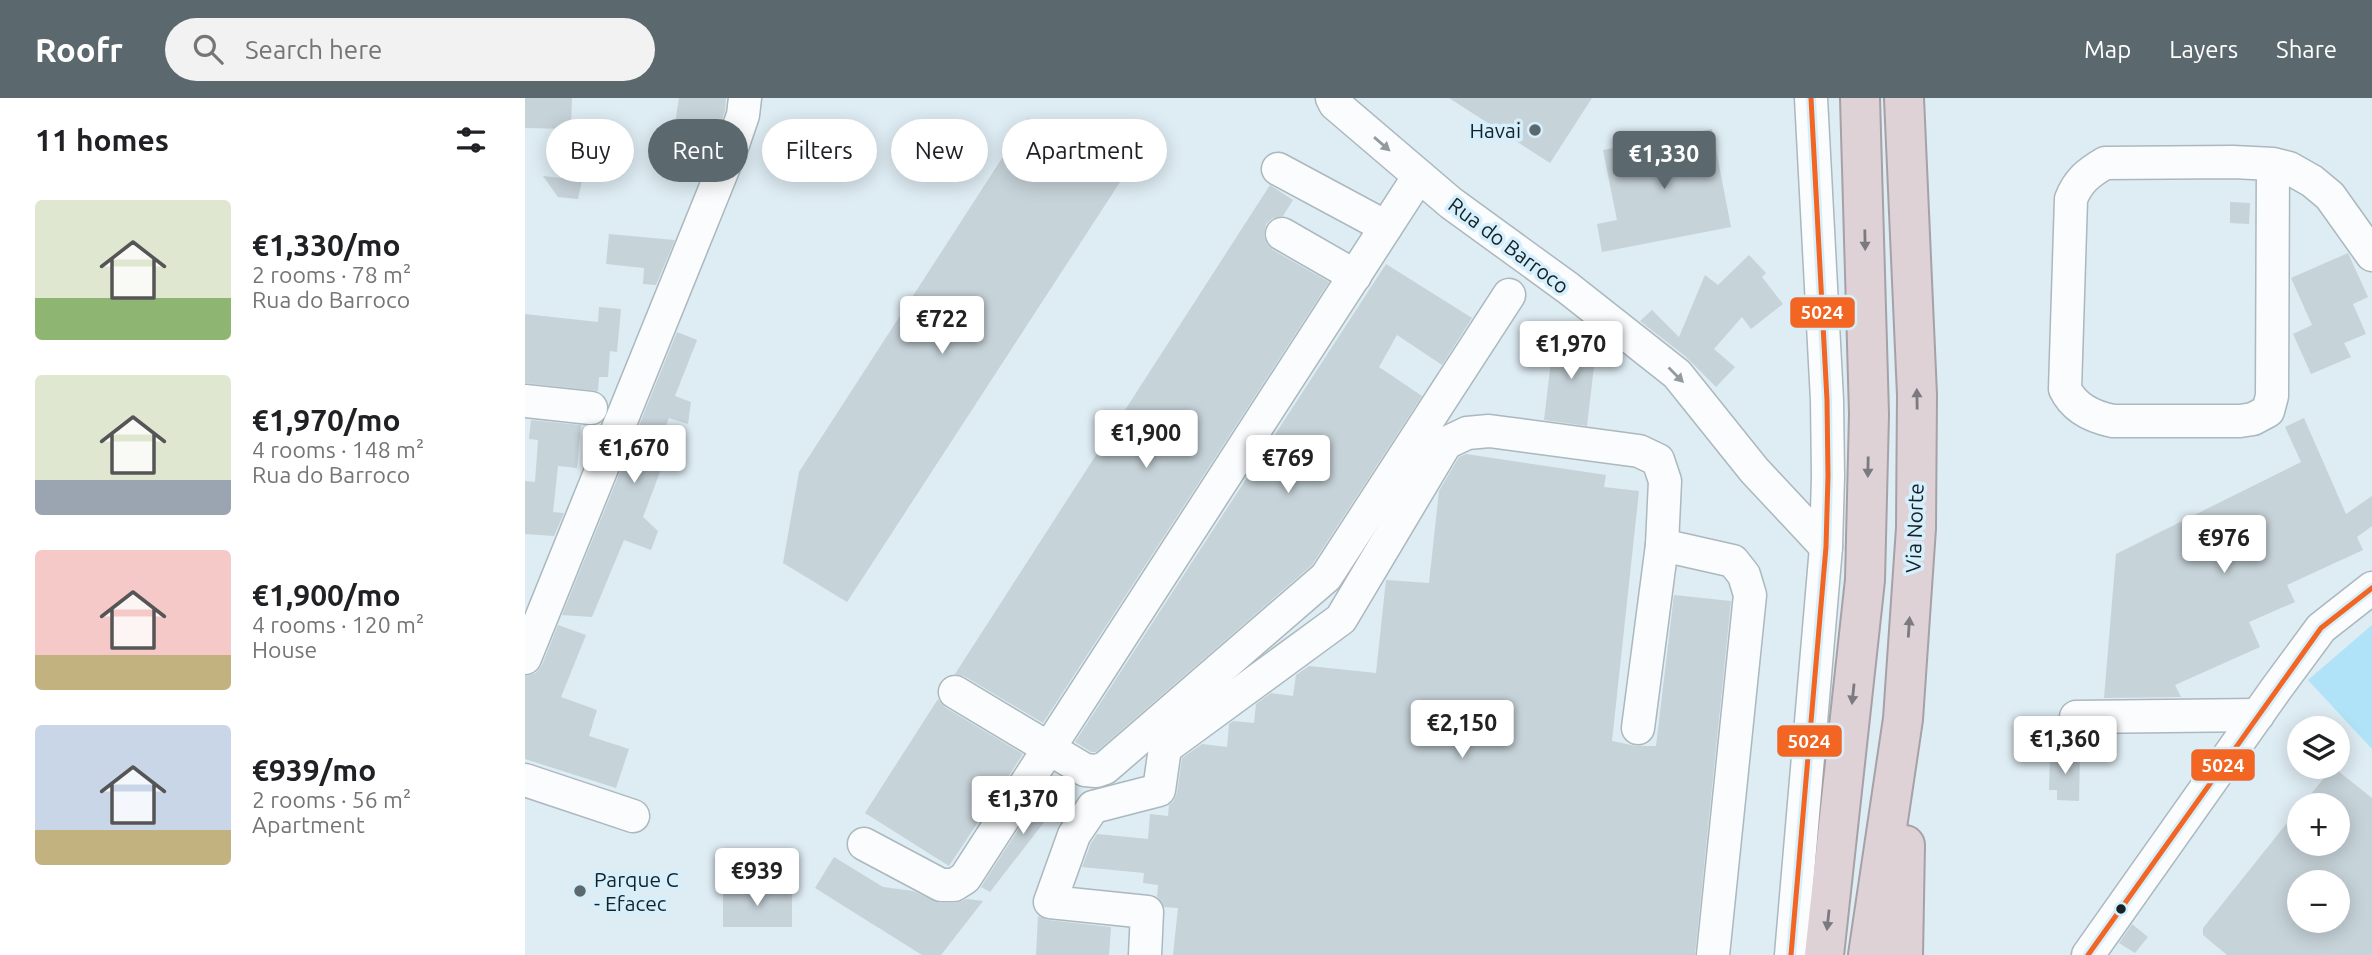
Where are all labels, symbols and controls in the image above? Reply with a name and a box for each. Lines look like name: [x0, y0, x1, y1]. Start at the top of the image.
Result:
search box: [165, 18, 655, 81]
icon: search: [189, 30, 227, 68]
text: Roofr: [35, 31, 123, 68]
text: Search here: [245, 35, 382, 64]
text: Map: [2084, 36, 2131, 63]
text: Layers: [2169, 36, 2238, 63]
text: Share: [2276, 36, 2337, 63]
place label: Havai: [1469, 118, 1521, 142]
chip: Buy: [546, 119, 634, 182]
chip: Rent: [648, 119, 748, 182]
chip: Filters: [762, 119, 877, 182]
chip: New: [891, 119, 988, 182]
chip: Apartment: [1002, 119, 1167, 182]
icon: filters: [452, 121, 490, 159]
marker: Havai: [1527, 122, 1543, 138]
text: 11 homes: [35, 123, 169, 157]
pin: €1,330: [1607, 132, 1721, 191]
one-way arrow: [1374, 136, 1391, 151]
text: €1,330: [1629, 141, 1699, 166]
street label: Rua do Barroco: [1444, 192, 1574, 298]
icon: home: [91, 228, 175, 312]
text: €1,330/mo: [252, 228, 401, 262]
one-way arrow: [1859, 229, 1870, 251]
text: 2 rooms · 78 m²: [252, 262, 411, 287]
text: Rua do Barroco: [252, 287, 410, 312]
pin: €722: [901, 296, 983, 356]
line badge: 5024: [1789, 296, 1856, 329]
text: 5024: [1801, 301, 1844, 323]
text: €722: [916, 306, 968, 331]
pin: €1,970: [1514, 322, 1628, 381]
text: €1,970: [1536, 331, 1606, 356]
one-way arrow: [1668, 367, 1685, 384]
one-way arrow: [1911, 388, 1923, 410]
icon: home: [91, 403, 175, 487]
text: €1,970/mo: [252, 403, 401, 437]
pin: €1,900: [1089, 410, 1203, 470]
text: €1,900: [1111, 420, 1181, 445]
pin: €1,670: [577, 426, 691, 485]
text: €1,670: [599, 435, 669, 460]
pin: €769: [1247, 436, 1329, 495]
text: 4 rooms · 148 m²: [252, 437, 424, 462]
text: €769: [1262, 445, 1314, 470]
one-way arrow: [1862, 456, 1873, 478]
text: Rua do Barroco: [252, 462, 410, 487]
street label: Via Norte: [1900, 483, 1928, 573]
pin: €976: [2183, 516, 2265, 575]
text: €976: [2198, 525, 2250, 550]
icon: home: [91, 578, 175, 662]
text: €1,900/mo: [252, 578, 401, 612]
text: 4 rooms · 120 m²: [252, 612, 424, 637]
one-way arrow: [1904, 615, 1915, 637]
text: House: [252, 637, 317, 662]
one-way arrow: [1847, 683, 1858, 705]
pin: €2,150: [1405, 700, 1519, 760]
text: €2,150: [1427, 710, 1497, 735]
pin: €1,360: [2008, 716, 2122, 776]
map controls: [2287, 716, 2350, 933]
button: layers: [2287, 716, 2350, 779]
line badge: 5024: [1776, 724, 1843, 758]
text: €1,360: [2030, 726, 2100, 751]
text: 5024: [1788, 730, 1831, 752]
line badge: 5024: [2190, 748, 2256, 782]
icon: home: [91, 753, 175, 837]
text: €939/mo: [252, 753, 376, 787]
text: 5024: [2202, 754, 2245, 776]
pin: €1,370: [966, 776, 1080, 836]
text: €1,370: [988, 786, 1058, 811]
text: 2 rooms · 56 m²: [252, 787, 411, 812]
button: +: [2287, 793, 2350, 856]
text: Apartment: [252, 812, 365, 837]
pin: €939: [716, 848, 798, 908]
text: €939: [731, 858, 783, 883]
place label: Parque C - Efacec: [594, 867, 679, 915]
button: −: [2287, 870, 2350, 933]
marker: Parque C - Efacec: [572, 883, 588, 899]
unlabelled marker: [2114, 902, 2128, 916]
one-way arrow: [1822, 909, 1833, 931]

